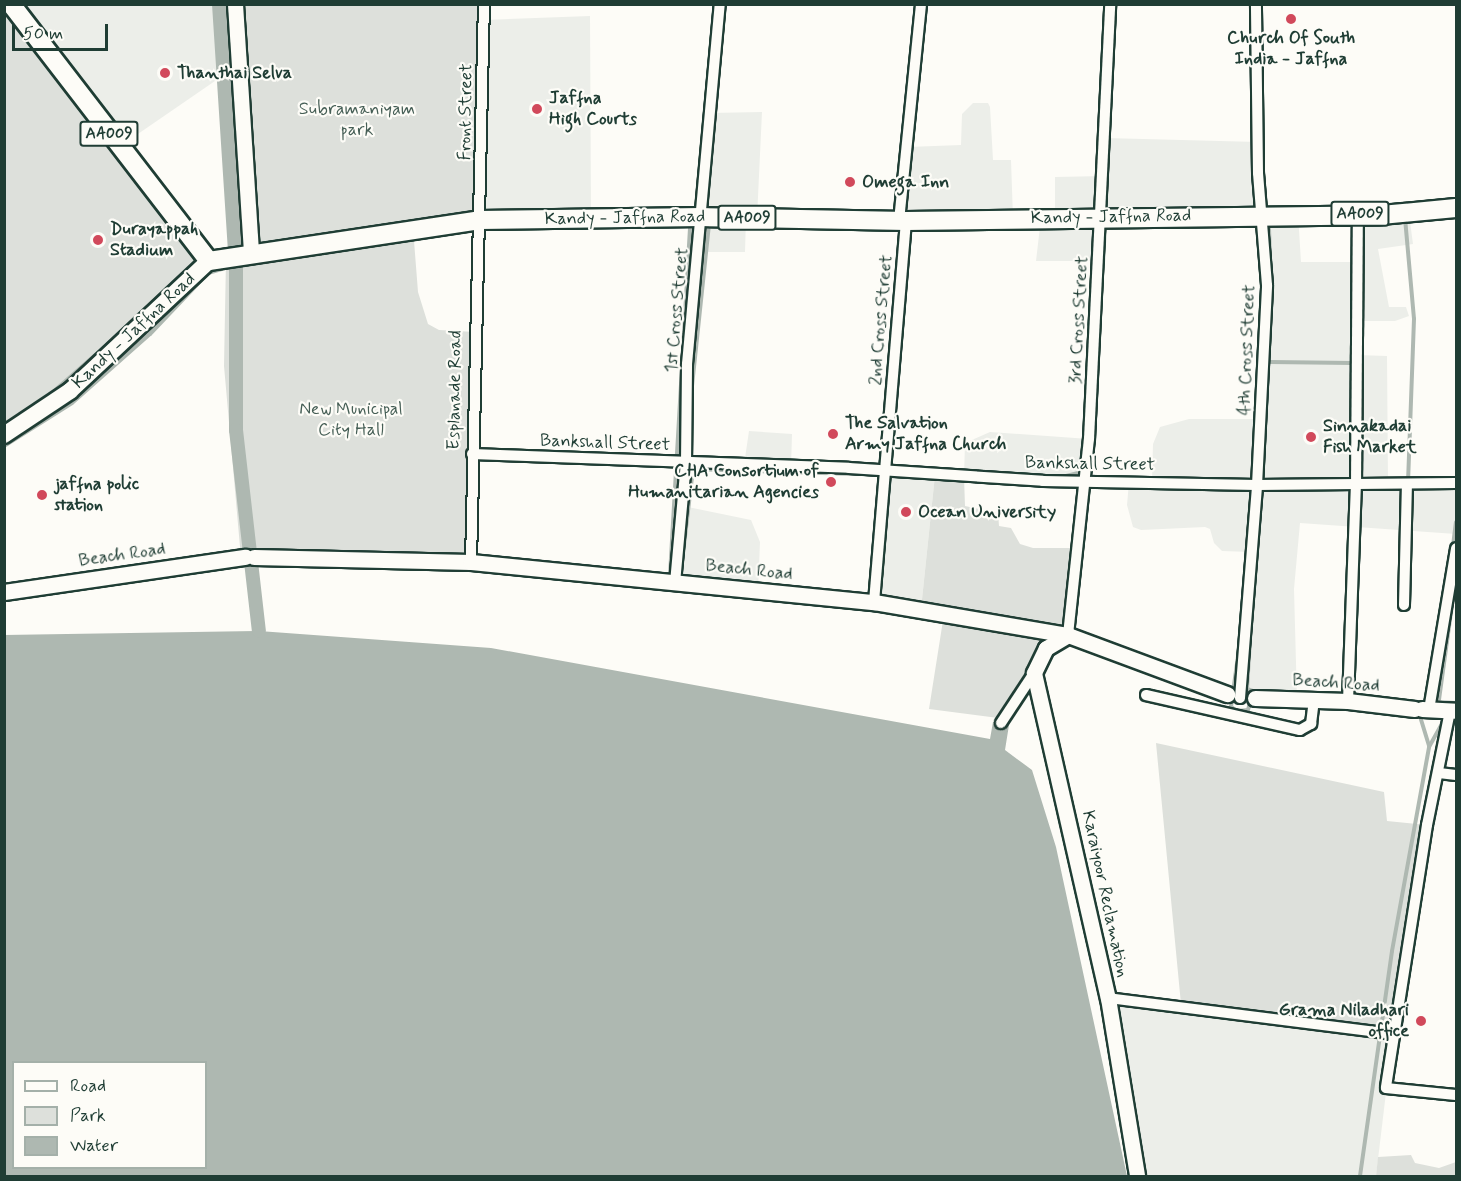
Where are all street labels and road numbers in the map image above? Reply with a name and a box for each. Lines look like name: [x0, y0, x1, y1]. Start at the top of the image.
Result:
street label: Front Street: [454, 64, 478, 160]
road number: AA009: [79, 121, 139, 147]
road number: AA009: [1330, 201, 1390, 227]
road number: AA009: [717, 205, 777, 231]
street label: Kandy - Jaffna Road: [1030, 205, 1192, 229]
street label: Kandy - Jaffna Road: [544, 206, 706, 230]
street label: 1st Cross Street: [661, 247, 693, 373]
street label: 2nd Cross Street: [865, 254, 897, 386]
street label: 3rd Cross Street: [1065, 255, 1093, 385]
street label: Kandy - Jaffna Road: [68, 268, 200, 394]
street label: 4th Cross Street: [1234, 285, 1260, 415]
street label: Esplanade Road: [443, 331, 467, 449]
street label: Bankshall Street: [540, 430, 670, 456]
street label: Bankshall Street: [1025, 452, 1155, 476]
street label: Beach Road: [77, 538, 167, 572]
street label: Beach Road: [704, 555, 794, 585]
street label: Beach Road: [1292, 669, 1380, 697]
street label: Karaiyoor Reclamation: [1077, 809, 1133, 979]

